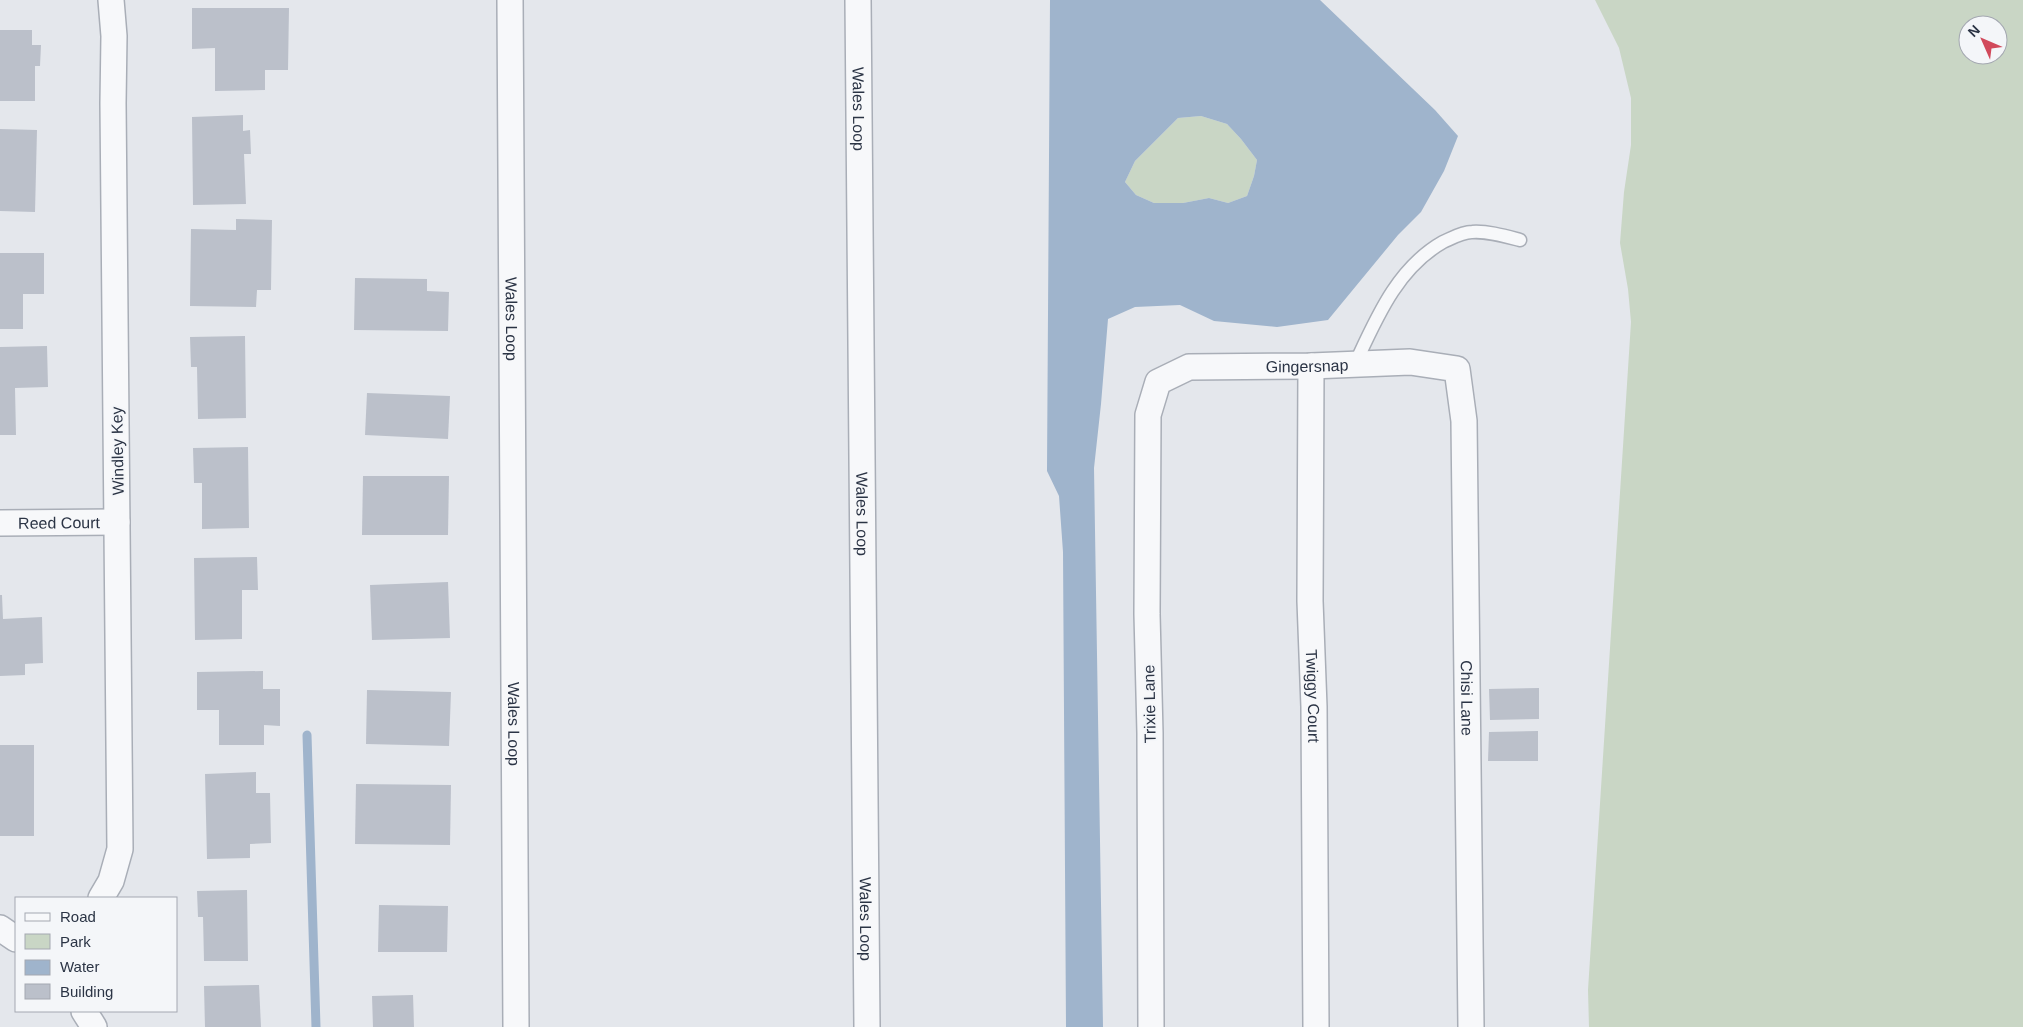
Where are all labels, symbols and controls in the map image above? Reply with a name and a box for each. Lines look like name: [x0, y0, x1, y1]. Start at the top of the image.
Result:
north arrow: [1958, 15, 2008, 65]
text: N: [1965, 22, 1983, 40]
street label: Wales Loop: [850, 67, 867, 151]
street label: Wales Loop: [503, 277, 520, 361]
street label: Gingersnap: [1266, 356, 1349, 375]
street label: Windley Key: [108, 406, 127, 496]
street label: Wales Loop: [853, 472, 871, 556]
street label: Reed Court: [18, 514, 101, 532]
street label: Twiggy Court: [1303, 649, 1322, 743]
street label: Chisi Lane: [1458, 660, 1476, 736]
street label: Trixie Lane: [1140, 664, 1159, 743]
street label: Wales Loop: [505, 682, 522, 766]
street label: Wales Loop: [857, 877, 874, 961]
legend: [15, 897, 178, 1012]
text: Road: [60, 908, 96, 925]
text: Park: [60, 933, 91, 950]
text: Water: [60, 958, 99, 975]
text: Building: [60, 983, 113, 1000]

